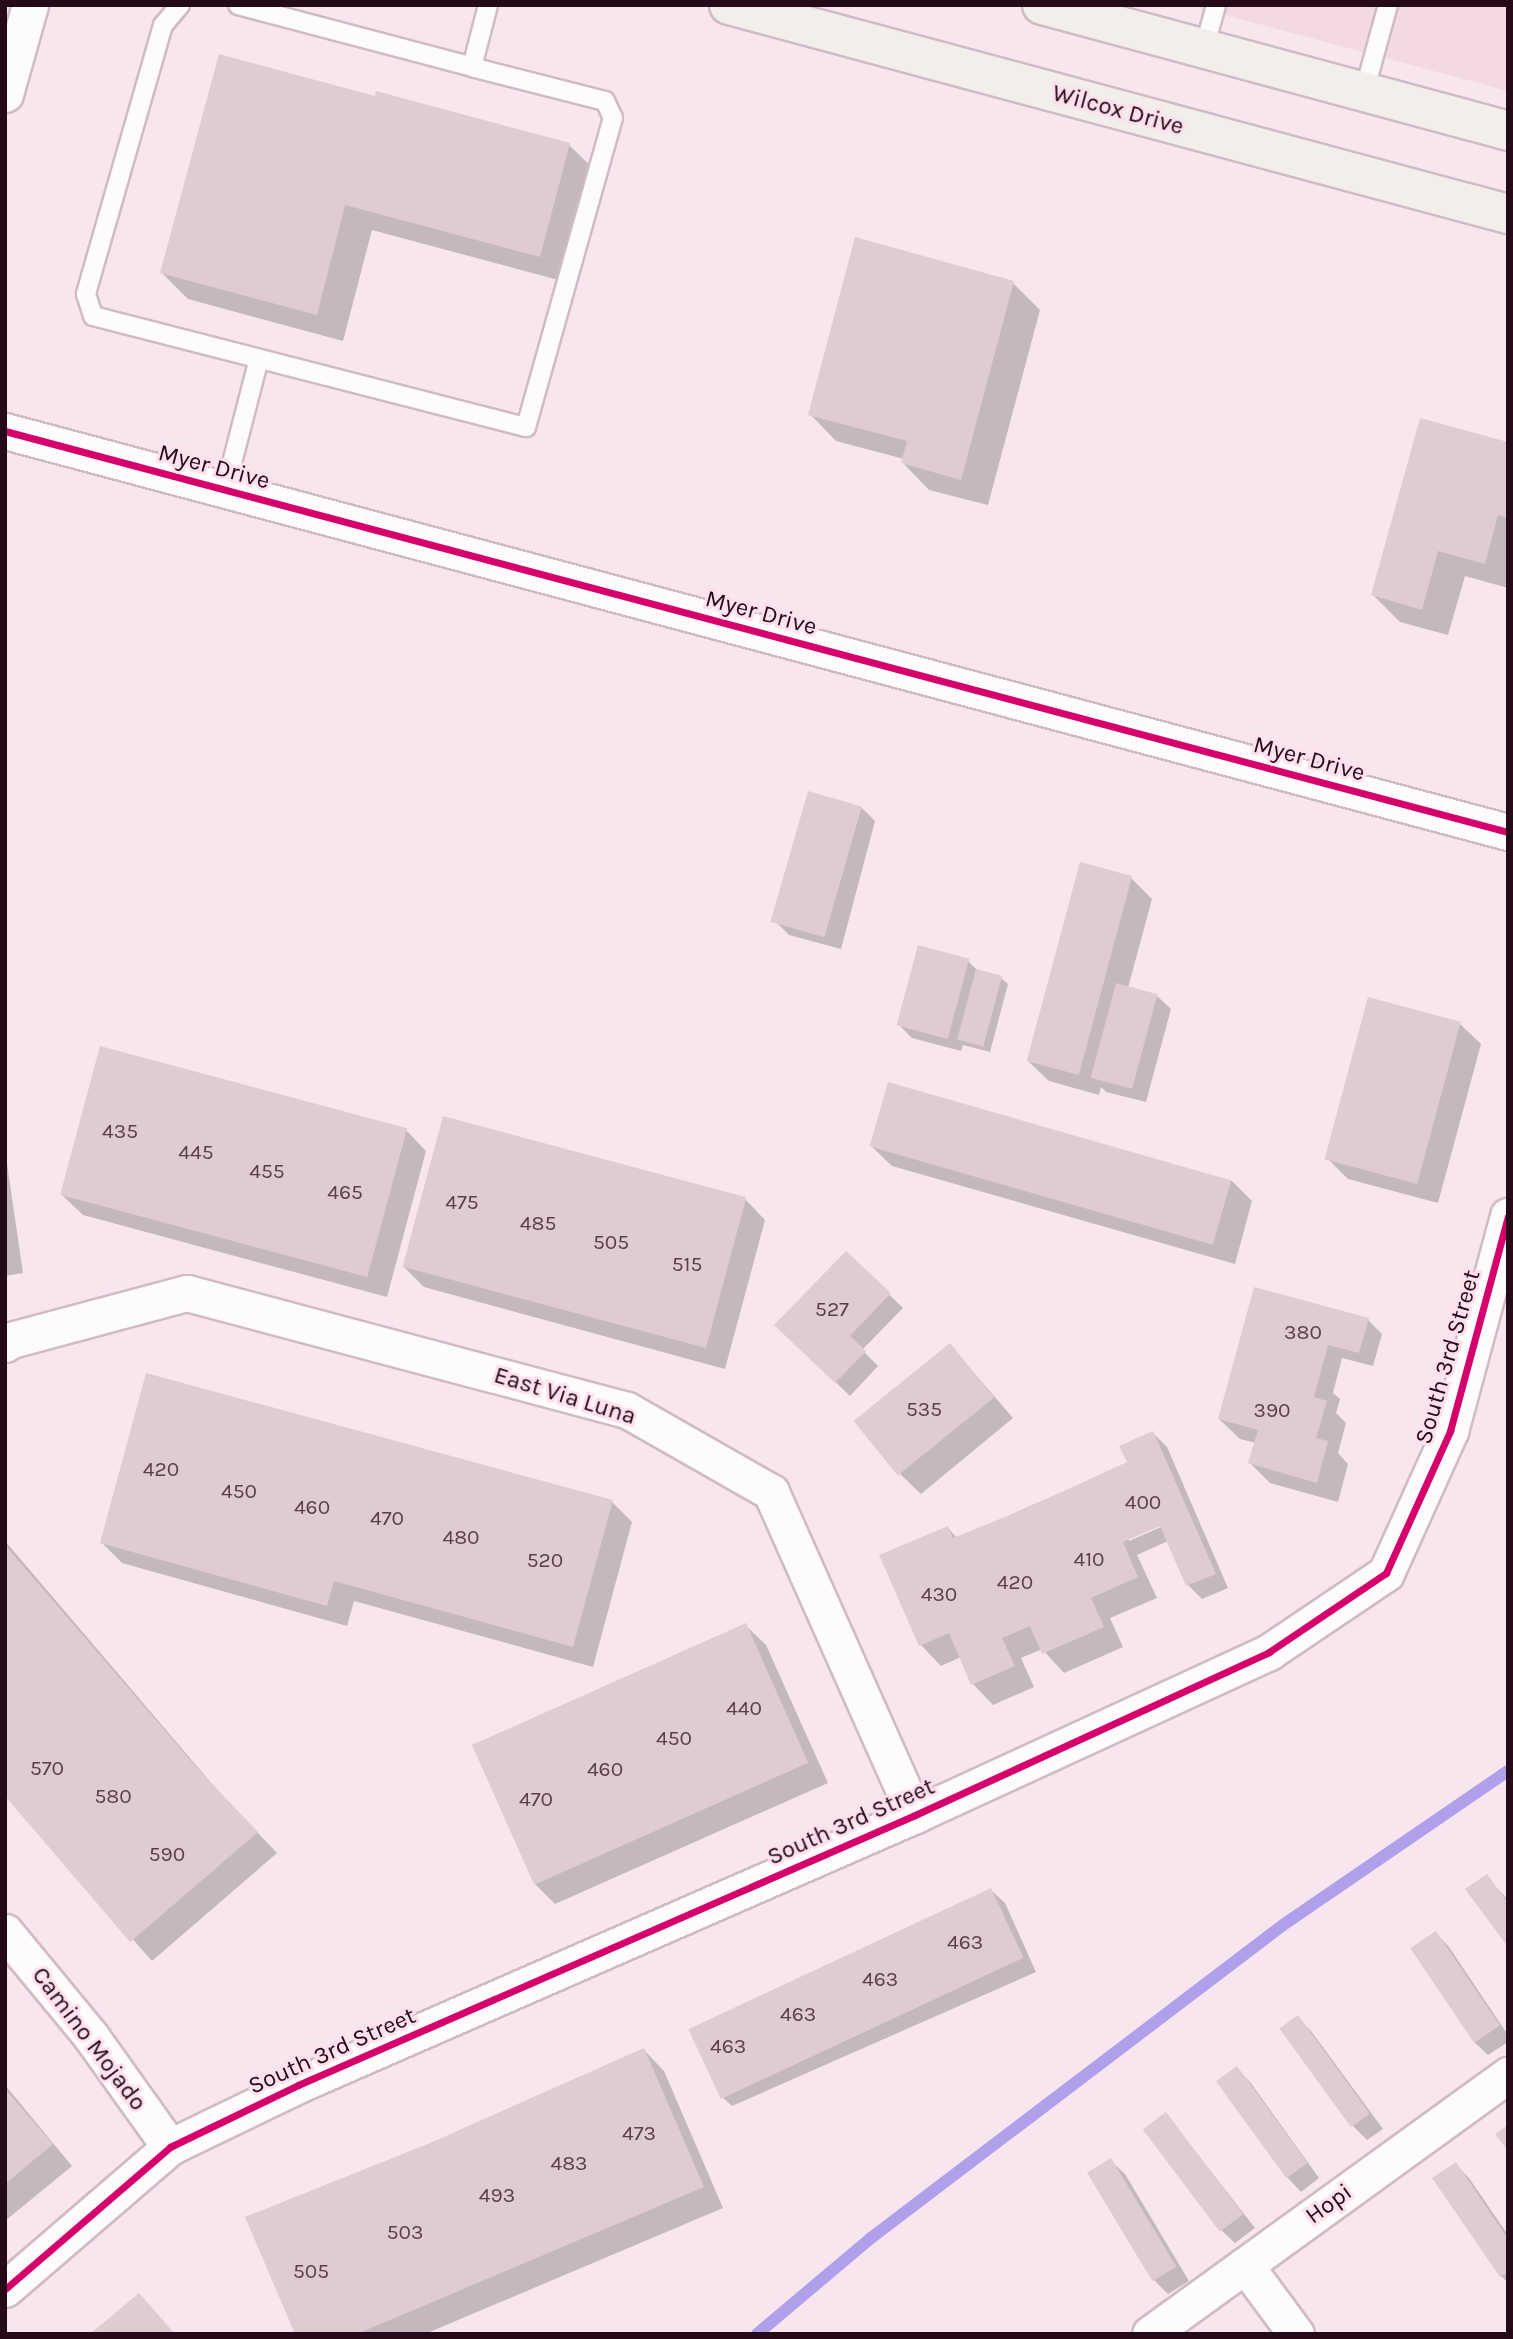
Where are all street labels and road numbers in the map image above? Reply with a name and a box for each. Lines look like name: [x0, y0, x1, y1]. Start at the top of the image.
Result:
street label: Wilcox Drive: [1049, 79, 1187, 141]
street label: Myer Drive: [155, 438, 273, 496]
street label: Myer Drive: [702, 584, 820, 642]
street label: Myer Drive: [1250, 730, 1368, 788]
street label: South 3rd Street: [1409, 1267, 1487, 1447]
street label: East Via Luna: [490, 1361, 640, 1431]
street label: South 3rd Street: [763, 1772, 939, 1872]
street label: Camino Mojado: [26, 1962, 152, 2116]
street label: South 3rd Street: [244, 2001, 420, 2101]
street label: Hopi: [1300, 2178, 1358, 2230]

